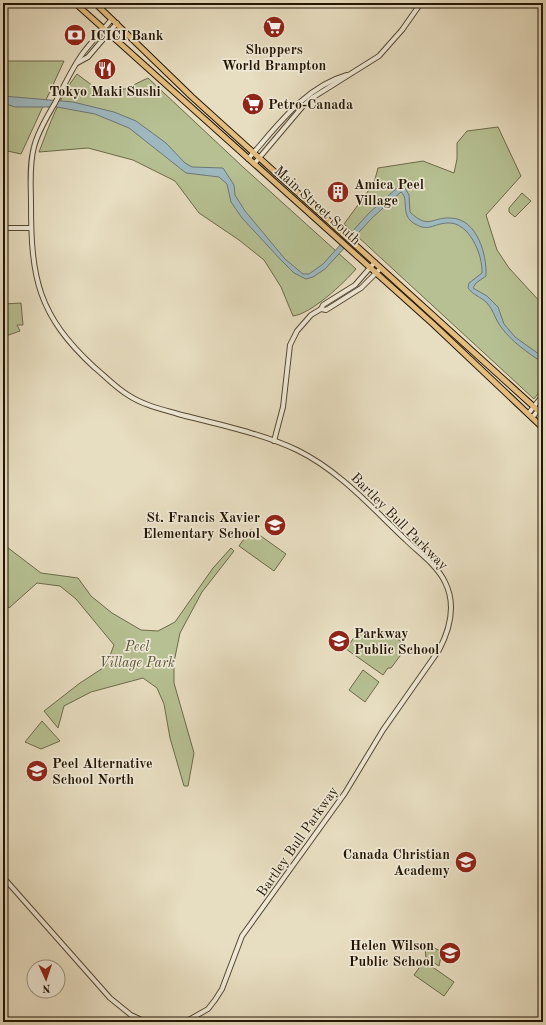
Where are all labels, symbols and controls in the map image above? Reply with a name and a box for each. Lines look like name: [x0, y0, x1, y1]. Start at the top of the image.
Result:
supermarket icon: Shoppers World Brampton: [261, 14, 287, 40]
bank icon: ICICI Bank: [62, 22, 88, 48]
place label: ICICI Bank: [90, 29, 164, 43]
place label: Shoppers World Brampton: [222, 43, 326, 73]
restaurant icon: Tokyo Maki Sushi: [92, 56, 118, 82]
place label: Tokyo Maki Sushi: [49, 85, 161, 99]
supermarket icon: Petro-Canada: [240, 91, 266, 117]
place label: Petro-Canada: [268, 98, 353, 112]
street label: Main Street South: [272, 164, 363, 248]
place label: Amica Peel Village: [354, 178, 424, 208]
building icon: Amica Peel Village: [325, 179, 351, 205]
street label: Bartley Bull Parkway: [348, 471, 451, 573]
place label: St. Francis Xavier Elementary School: [143, 511, 260, 541]
school or university icon: St. Francis Xavier Elementary School: [262, 512, 288, 538]
place label: Parkway Public School: [354, 627, 439, 657]
school or university icon: Parkway Public School: [326, 628, 352, 654]
park label: Peel Village Park: [99, 640, 175, 671]
place label: Peel Alternative School North: [52, 757, 153, 787]
school or university icon: Peel Alternative School North: [24, 758, 50, 784]
street label: Bartley Bull Parkway: [255, 784, 341, 899]
place label: Canada Christian Academy: [343, 848, 450, 878]
school or university icon: Canada Christian Academy: [453, 849, 479, 875]
place label: Helen Wilson Public School: [349, 939, 434, 969]
school or university icon: Helen Wilson Public School: [437, 940, 463, 966]
north arrow: [26, 959, 66, 999]
text: N: [41, 982, 51, 993]

